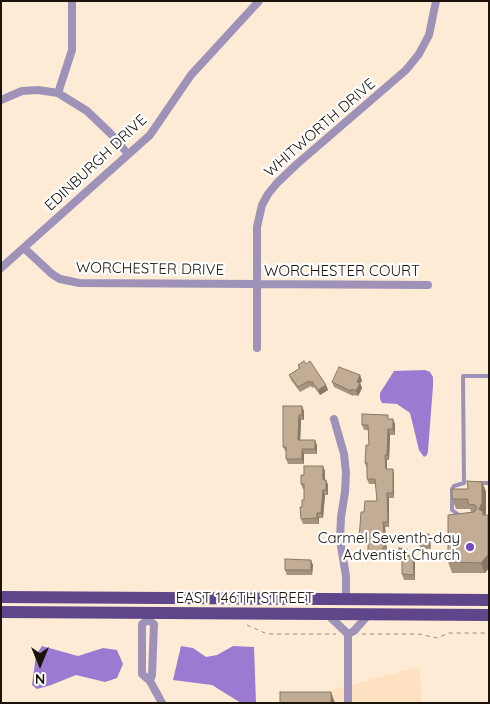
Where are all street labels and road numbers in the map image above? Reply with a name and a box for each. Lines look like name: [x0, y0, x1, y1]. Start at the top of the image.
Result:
street label: WHITWORTH DRIVE: [261, 75, 379, 181]
street label: EDINBURGH DRIVE: [41, 111, 151, 215]
street label: WORCHESTER DRIVE: [76, 259, 224, 279]
street label: WORCHESTER COURT: [264, 262, 420, 280]
street label: EAST 146TH STREET: [176, 589, 314, 607]

